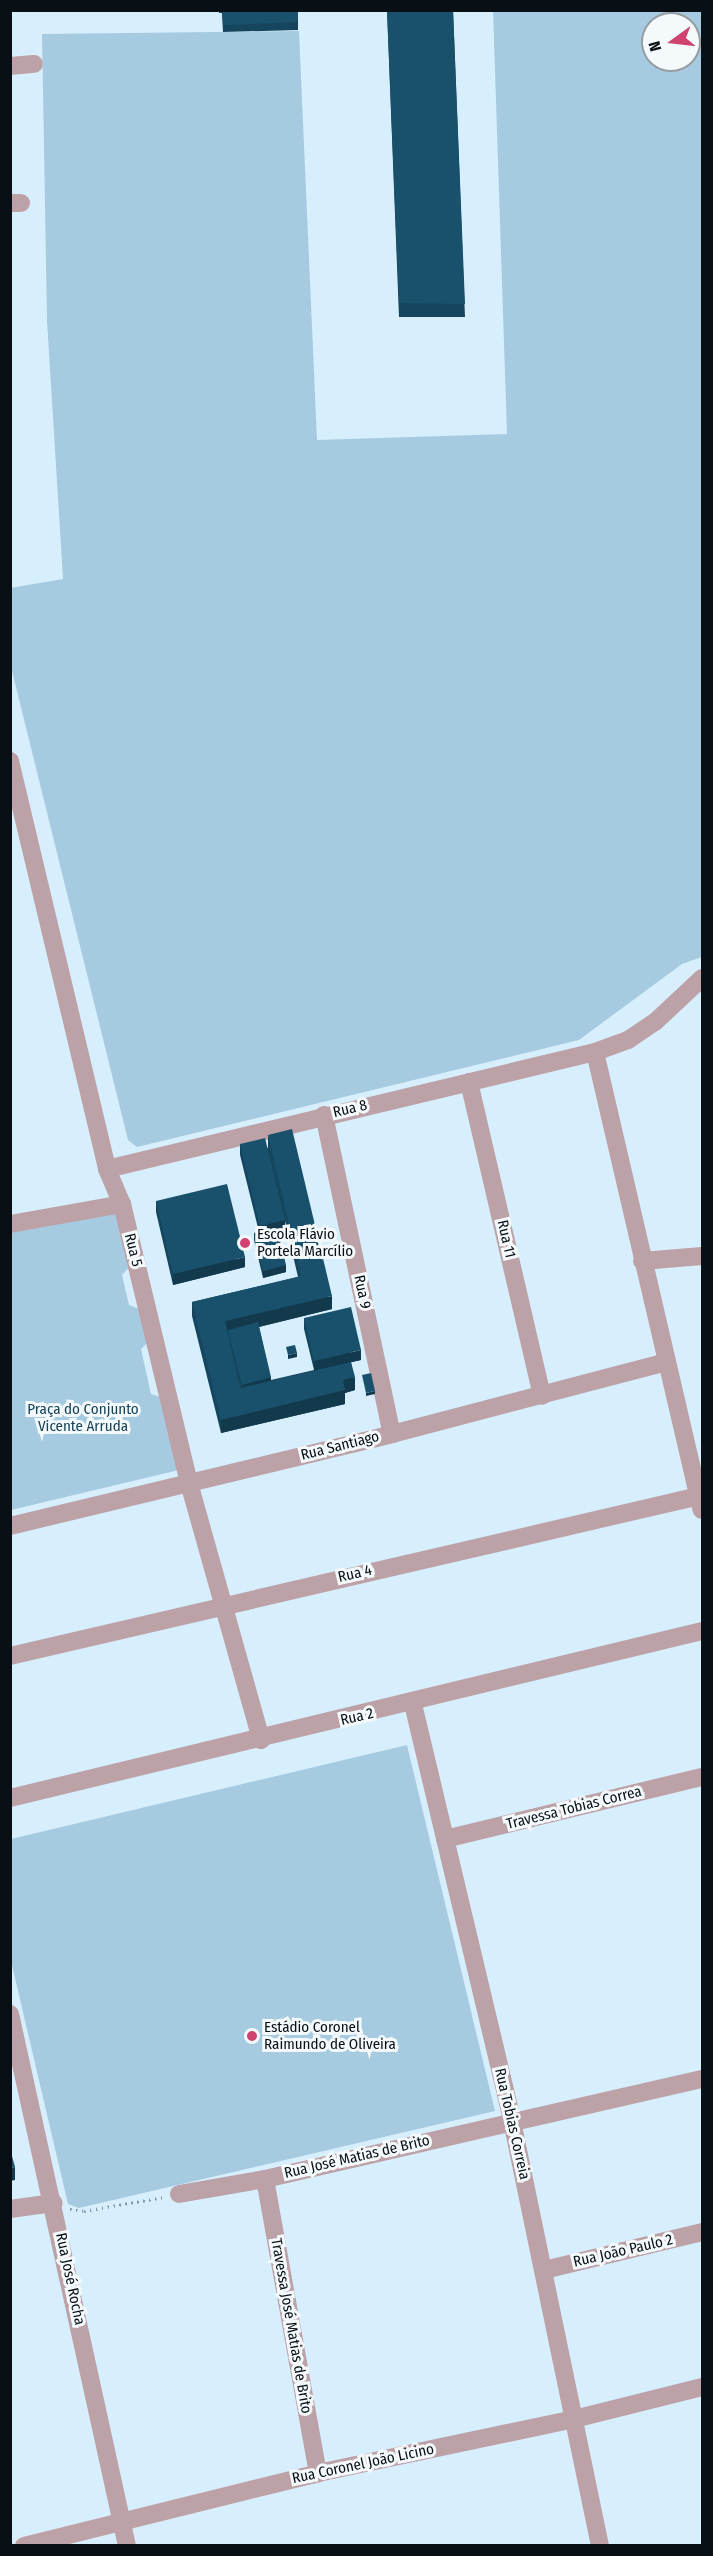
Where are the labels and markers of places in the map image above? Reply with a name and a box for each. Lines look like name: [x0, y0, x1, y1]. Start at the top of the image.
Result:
place label: Escola Flávio Portela Marcílio: [257, 1225, 353, 1260]
marker: Escola Flávio Portela Marcílio: [238, 1236, 252, 1250]
place label: Estádio Coronel Raimundo de Oliveira: [264, 2018, 396, 2053]
marker: Estádio Coronel Raimundo de Oliveira: [245, 2029, 259, 2043]

